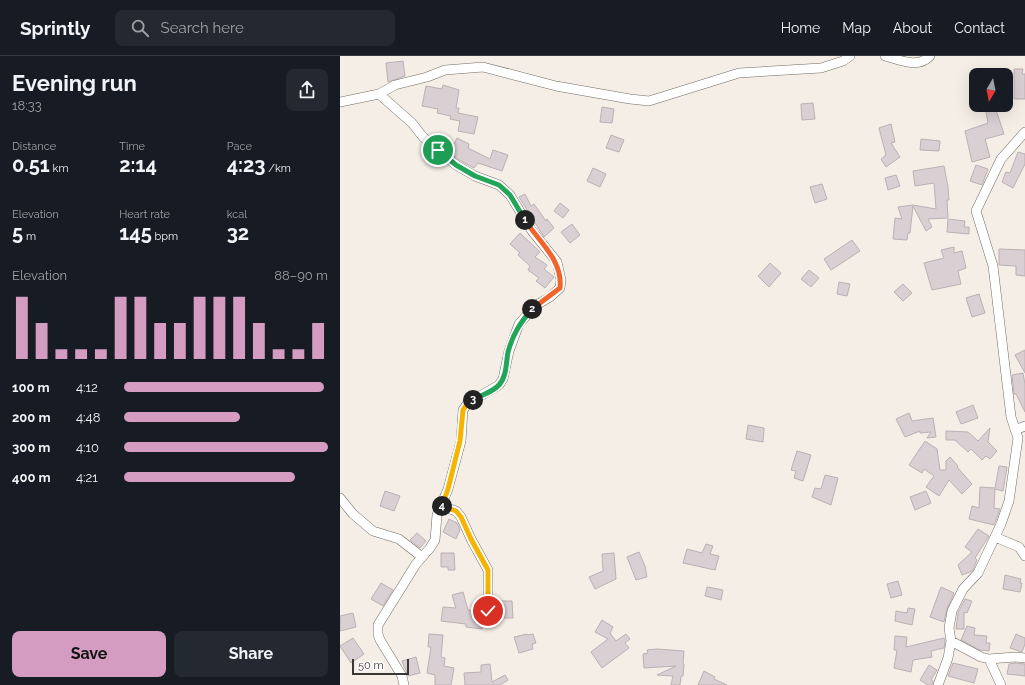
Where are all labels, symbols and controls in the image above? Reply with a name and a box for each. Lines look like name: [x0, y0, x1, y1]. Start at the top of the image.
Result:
search box: [115, 10, 395, 46]
text: Sprintly: [20, 17, 91, 39]
icon: search: [129, 17, 151, 39]
text: Search here: [161, 19, 244, 37]
text: Home: [781, 20, 820, 36]
text: Map: [842, 20, 871, 36]
text: About: [893, 20, 932, 36]
text: Contact: [954, 20, 1005, 36]
north arrow: [969, 68, 1013, 112]
map controls: [969, 68, 1013, 112]
button: share: [286, 69, 328, 111]
text: Evening run: [12, 70, 137, 96]
text: 18:33: [12, 98, 42, 113]
pin: [421, 133, 455, 167]
icon: arrive: [427, 139, 449, 161]
text: Distance: [12, 140, 56, 153]
text: Time: [119, 140, 145, 153]
text: Pace: [227, 140, 252, 153]
text: 0.51: [12, 153, 50, 177]
text: 2:14: [119, 153, 157, 177]
text: 4:23: [227, 153, 265, 177]
text: km: [50, 162, 69, 175]
text: /km: [265, 162, 291, 175]
text: Elevation: [12, 208, 59, 221]
text: Heart rate: [119, 208, 170, 221]
text: kcal: [227, 208, 247, 221]
pin: 1: [515, 210, 535, 230]
text: 1: [522, 213, 528, 226]
text: 5: [12, 221, 23, 245]
text: 145: [119, 221, 152, 245]
text: 32: [227, 221, 249, 245]
text: m: [23, 230, 36, 243]
text: bpm: [152, 230, 178, 243]
text: Elevation: [12, 268, 67, 283]
text: 88–90 m: [274, 268, 328, 283]
pin: 2: [522, 299, 542, 319]
text: 2: [529, 302, 535, 315]
text: 100 m: [12, 380, 50, 395]
text: 4:12: [76, 380, 98, 395]
pin: 3: [463, 390, 483, 410]
text: 3: [470, 393, 476, 406]
text: 200 m: [12, 410, 51, 425]
text: 4:48: [76, 410, 100, 425]
text: 300 m: [12, 440, 50, 455]
text: 4:10: [76, 440, 99, 455]
text: 400 m: [12, 470, 51, 485]
text: 4:21: [76, 470, 98, 485]
pin: 4: [432, 496, 452, 516]
text: 4: [439, 499, 445, 512]
pin: [471, 594, 505, 628]
icon: check: [477, 600, 499, 622]
button: Save: [12, 631, 166, 677]
button: Share: [174, 631, 328, 677]
scale bar: [352, 657, 409, 676]
text: 50 m: [358, 659, 384, 672]

